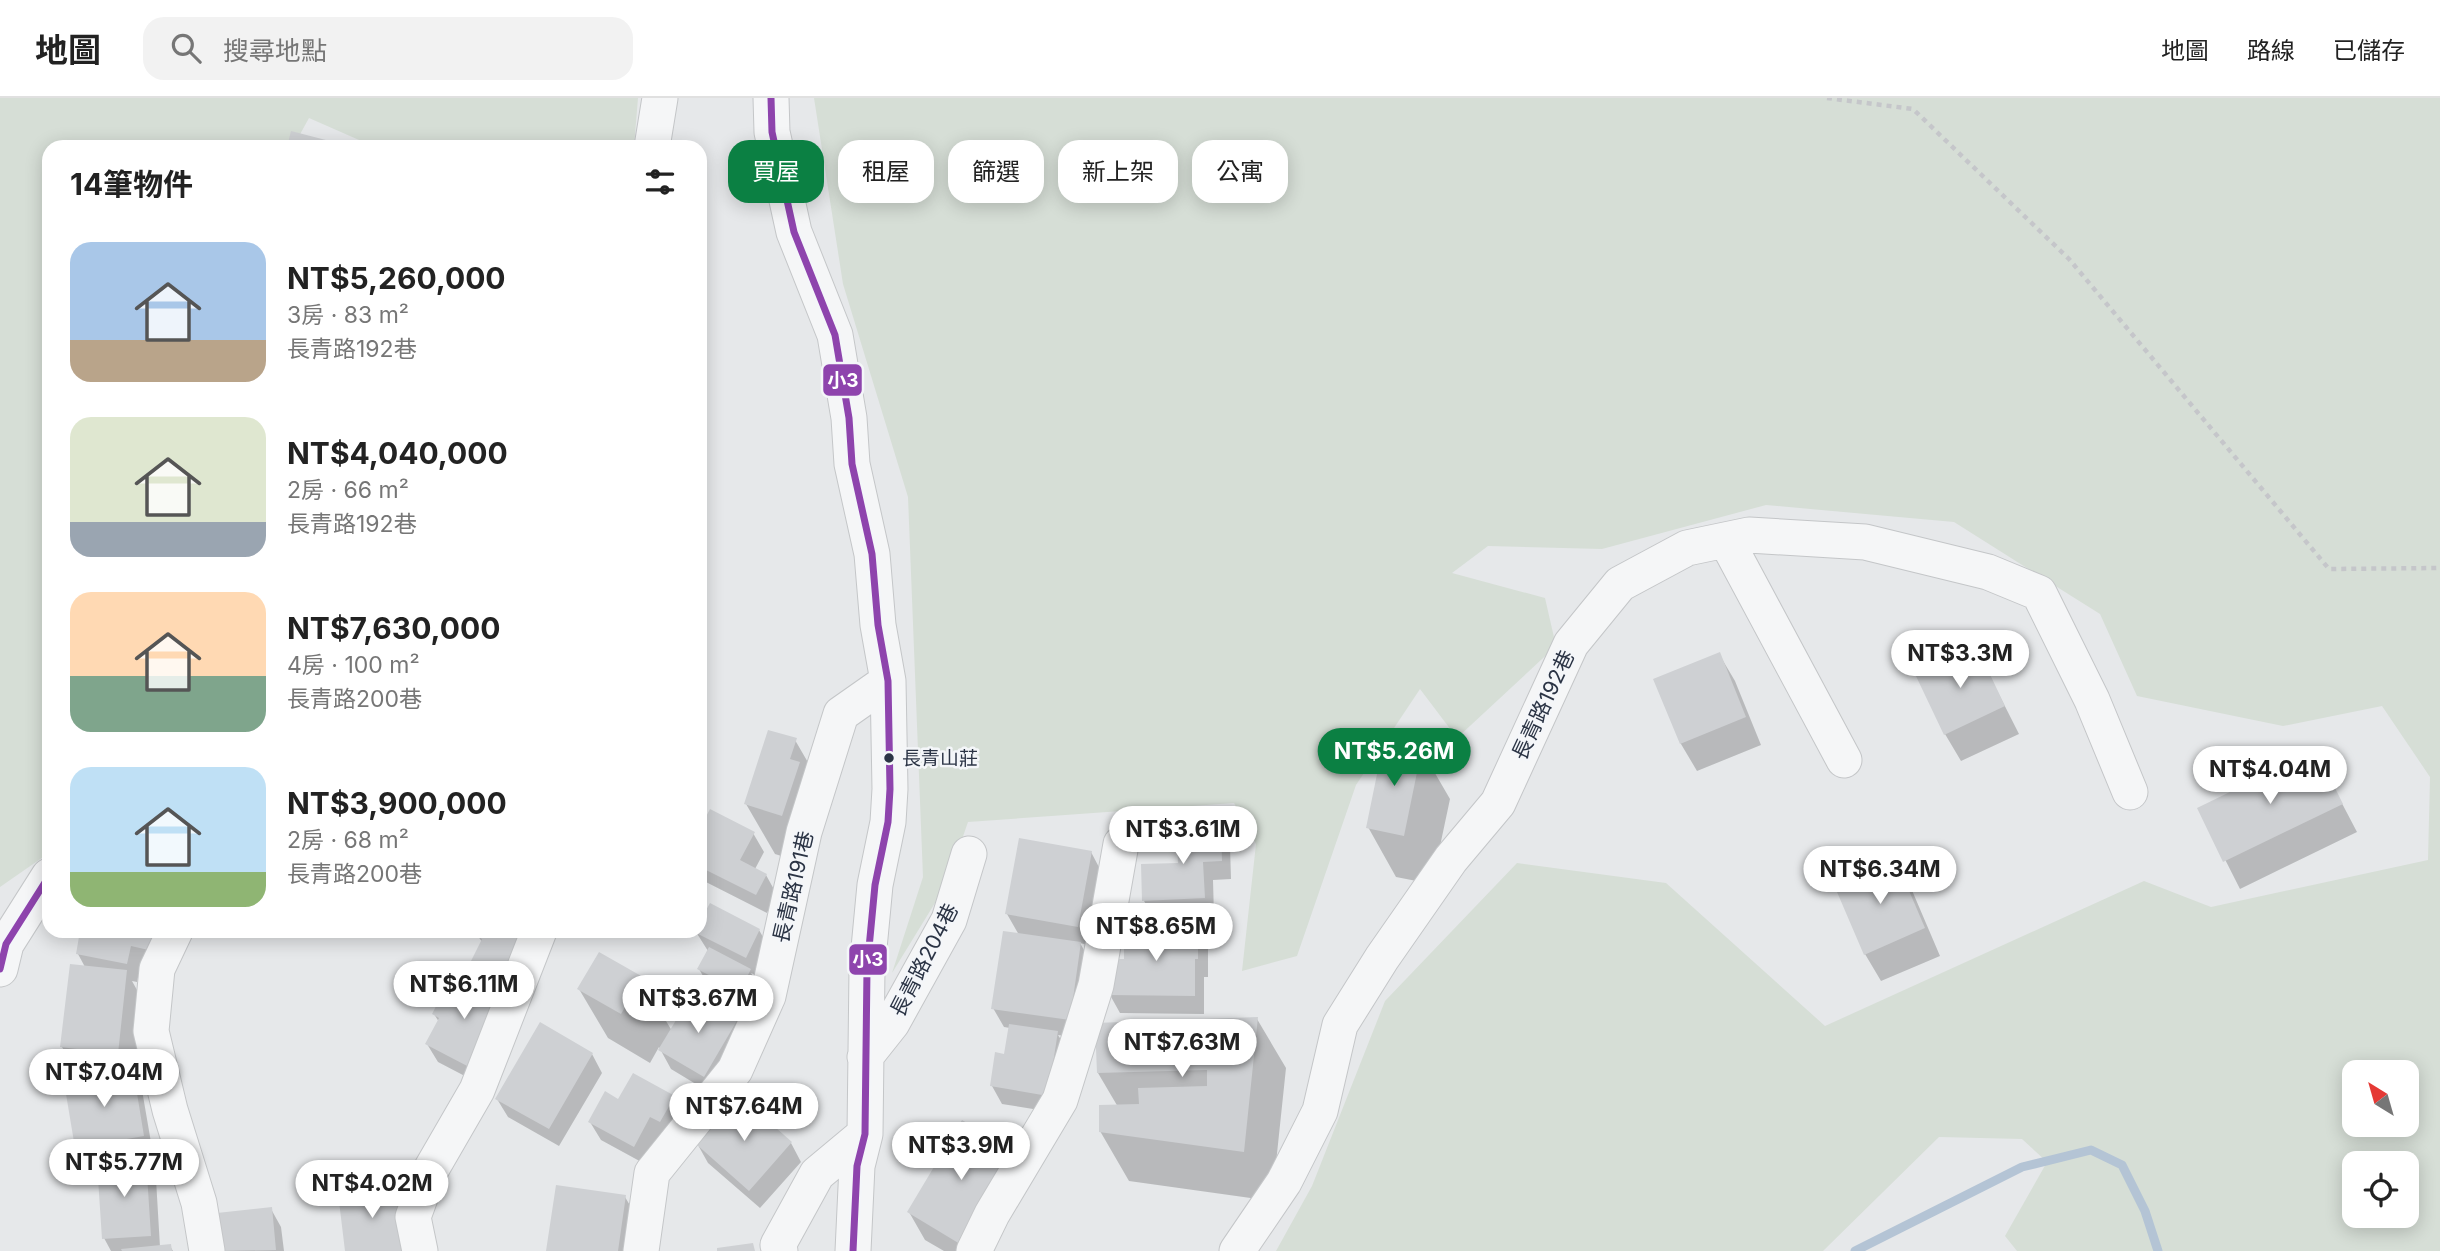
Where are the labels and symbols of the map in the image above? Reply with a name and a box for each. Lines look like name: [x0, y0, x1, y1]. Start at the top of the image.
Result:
line badge: 小3: [822, 363, 863, 397]
text: 小3: [827, 369, 859, 392]
pin: NT$3.3M: [1895, 630, 2025, 690]
street label: 長青路192巷: [1507, 646, 1579, 764]
pin: NT$5.26M: [1322, 728, 1466, 788]
pin: NT$4.04M: [2198, 746, 2342, 806]
place label: 長青山莊: [902, 747, 978, 770]
marker: 長青山莊: [882, 751, 896, 765]
pin: NT$3.61M: [1111, 806, 1255, 866]
street label: 長青路191巷: [768, 829, 818, 945]
pin: NT$6.34M: [1808, 846, 1952, 906]
street label: 長青路204巷: [885, 899, 963, 1021]
pin: NT$8.65M: [1084, 904, 1228, 963]
line badge: 小3: [848, 943, 888, 976]
text: 小3: [852, 948, 884, 971]
pin: NT$6.11M: [392, 962, 536, 1021]
pin: NT$3.67M: [626, 976, 770, 1035]
pin: NT$7.63M: [1110, 1020, 1254, 1079]
pin: NT$7.04M: [32, 1049, 176, 1109]
north arrow: [2342, 1060, 2418, 1138]
pin: NT$7.64M: [672, 1084, 816, 1143]
pin: NT$3.9M: [896, 1122, 1026, 1182]
pin: NT$5.77M: [52, 1140, 196, 1199]
pin: NT$4.02M: [300, 1160, 444, 1220]

